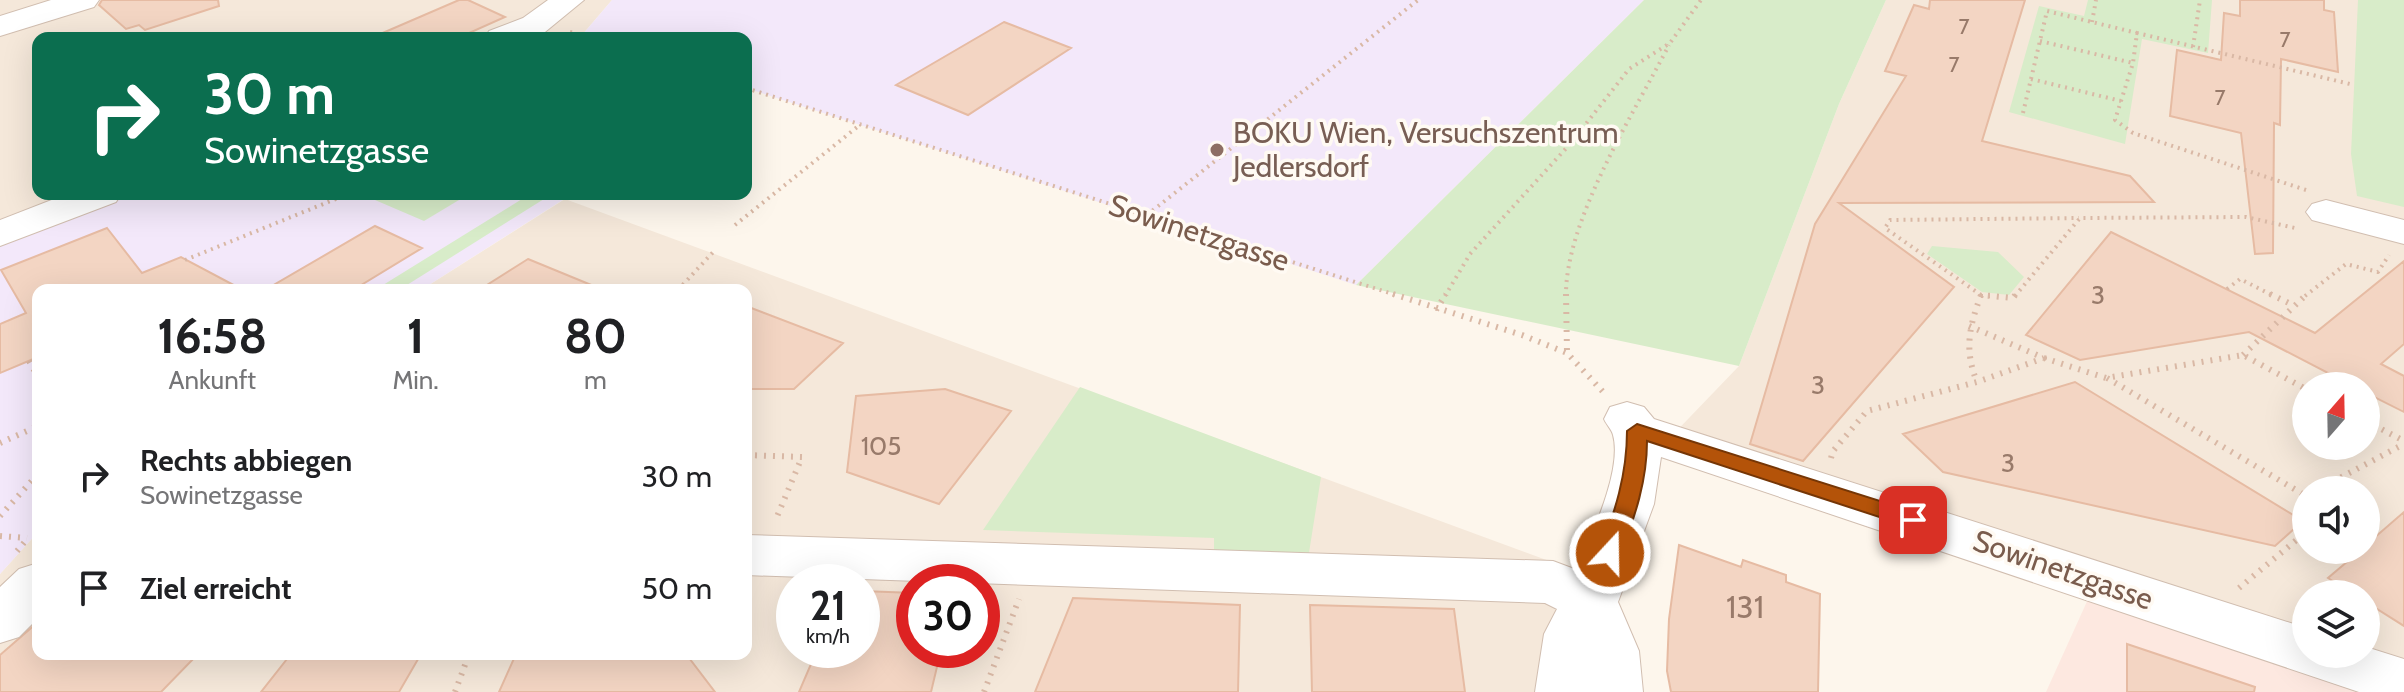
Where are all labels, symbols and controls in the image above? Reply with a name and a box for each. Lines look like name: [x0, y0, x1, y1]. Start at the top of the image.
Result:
house number: 7: [1958, 13, 1970, 40]
house number: 7: [2279, 26, 2291, 53]
house number: 7: [1948, 51, 1960, 78]
text: 30 m: [204, 60, 335, 128]
icon: right: [72, 64, 176, 168]
house number: 7: [2214, 84, 2226, 111]
place label: BOKU Wien, Versuchszentrum Jedlersdorf: [1232, 114, 1619, 185]
text: Sowinetzgasse: [204, 128, 429, 172]
marker: BOKU Wien, Versuchszentrum Jedlersdorf: [1208, 141, 1226, 159]
street label: Sowinetzgasse: [1104, 186, 1294, 279]
house number: 3: [2091, 279, 2105, 311]
text: 16:58: [157, 307, 267, 365]
text: 1: [407, 307, 424, 365]
text: 80: [564, 307, 627, 365]
text: Ankunft: [168, 364, 256, 396]
text: Min.: [392, 364, 439, 396]
text: m: [584, 364, 607, 396]
house number: 3: [1811, 369, 1825, 401]
north arrow: [2292, 372, 2380, 460]
map controls: [2292, 372, 2380, 668]
house number: 105: [861, 430, 901, 462]
text: Rechts abbiegen: [140, 442, 352, 479]
house number: 3: [2001, 447, 2015, 479]
icon: right: [72, 454, 116, 498]
text: 30 m: [642, 458, 712, 495]
button: sound: [2292, 476, 2380, 564]
text: Sowinetzgasse: [140, 479, 303, 511]
pin: [1879, 486, 1947, 554]
icon: arrive: [1891, 498, 1935, 542]
position arrow: [1568, 511, 1652, 595]
street label: Sowinetzgasse: [1968, 521, 2158, 618]
speed limit sign: 30: [896, 564, 1000, 668]
icon: arrive: [72, 566, 116, 610]
text: Ziel erreicht: [140, 570, 291, 607]
text: 50 m: [642, 570, 712, 607]
button: layers: [2292, 580, 2380, 668]
text: 21: [810, 581, 846, 630]
house number: 131: [1726, 587, 1764, 626]
text: km/h: [806, 624, 850, 648]

